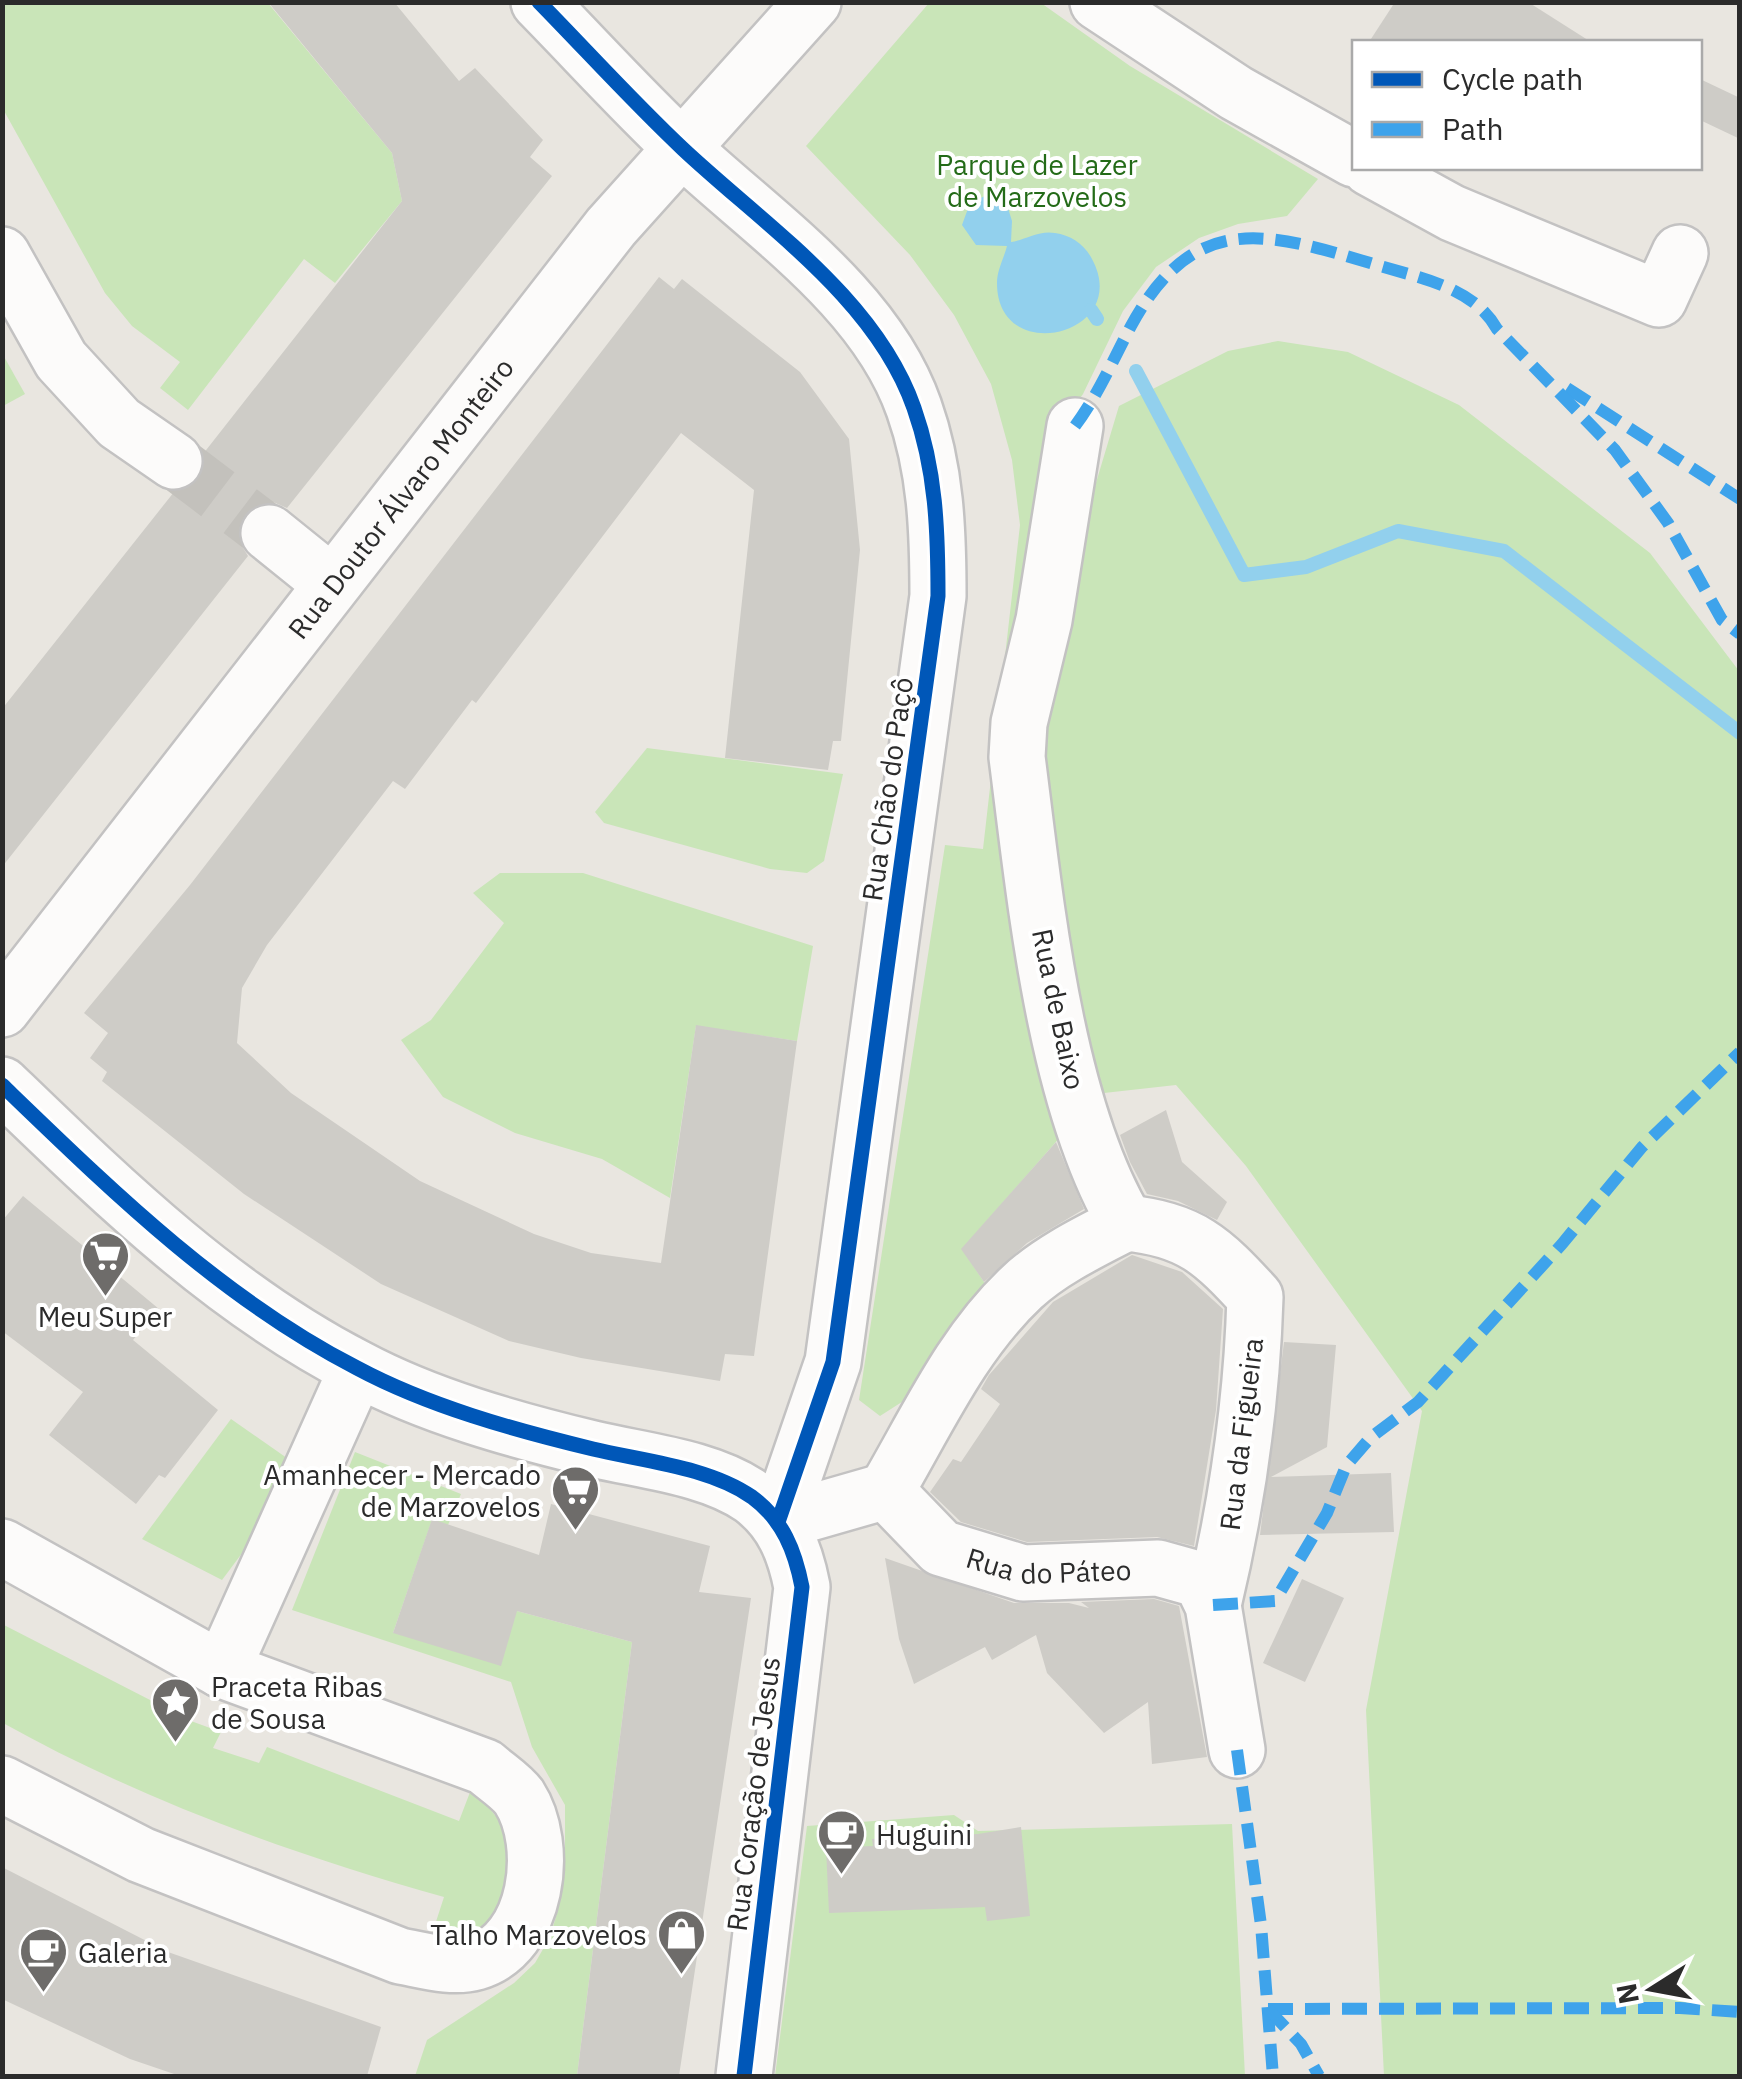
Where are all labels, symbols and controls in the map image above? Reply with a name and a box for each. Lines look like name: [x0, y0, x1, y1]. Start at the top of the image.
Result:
legend: [1352, 40, 1702, 170]
text: Cycle path: [1442, 59, 1583, 98]
text: Path: [1442, 109, 1503, 148]
park label: Parque de Lazer de Marzovelos: [936, 146, 1138, 215]
street label: Rua Doutor Álvaro Monteiro: [279, 350, 521, 646]
street label: Rua Chão do Paçô: [853, 675, 921, 903]
street label: Rua de Baixo: [1024, 925, 1094, 1093]
supermarket icon: Meu Super: [79, 1230, 131, 1298]
place label: Meu Super: [38, 1298, 172, 1335]
street label: Rua da Figueira: [1211, 1335, 1271, 1532]
place label: Amanhecer - Mercado de Marzovelos: [263, 1456, 541, 1525]
supermarket icon: Amanhecer - Mercado de Marzovelos: [550, 1464, 602, 1532]
street label: Rua do Páteo: [962, 1538, 1132, 1592]
street label: Rua Coração de Jesus: [718, 1655, 788, 1933]
place label: Praceta Ribas de Sousa: [211, 1668, 383, 1737]
place icon: Praceta Ribas de Sousa: [150, 1676, 202, 1744]
cafe icon: Huguini: [815, 1808, 867, 1876]
place label: Huguini: [876, 1816, 972, 1853]
shop icon: Talho Marzovelos: [656, 1908, 708, 1976]
place label: Talho Marzovelos: [430, 1916, 647, 1953]
cafe icon: Galeria: [17, 1926, 69, 1994]
place label: Galeria: [78, 1934, 168, 1971]
north arrow: [1602, 1939, 1702, 2039]
text: N: [1607, 1980, 1647, 2007]

